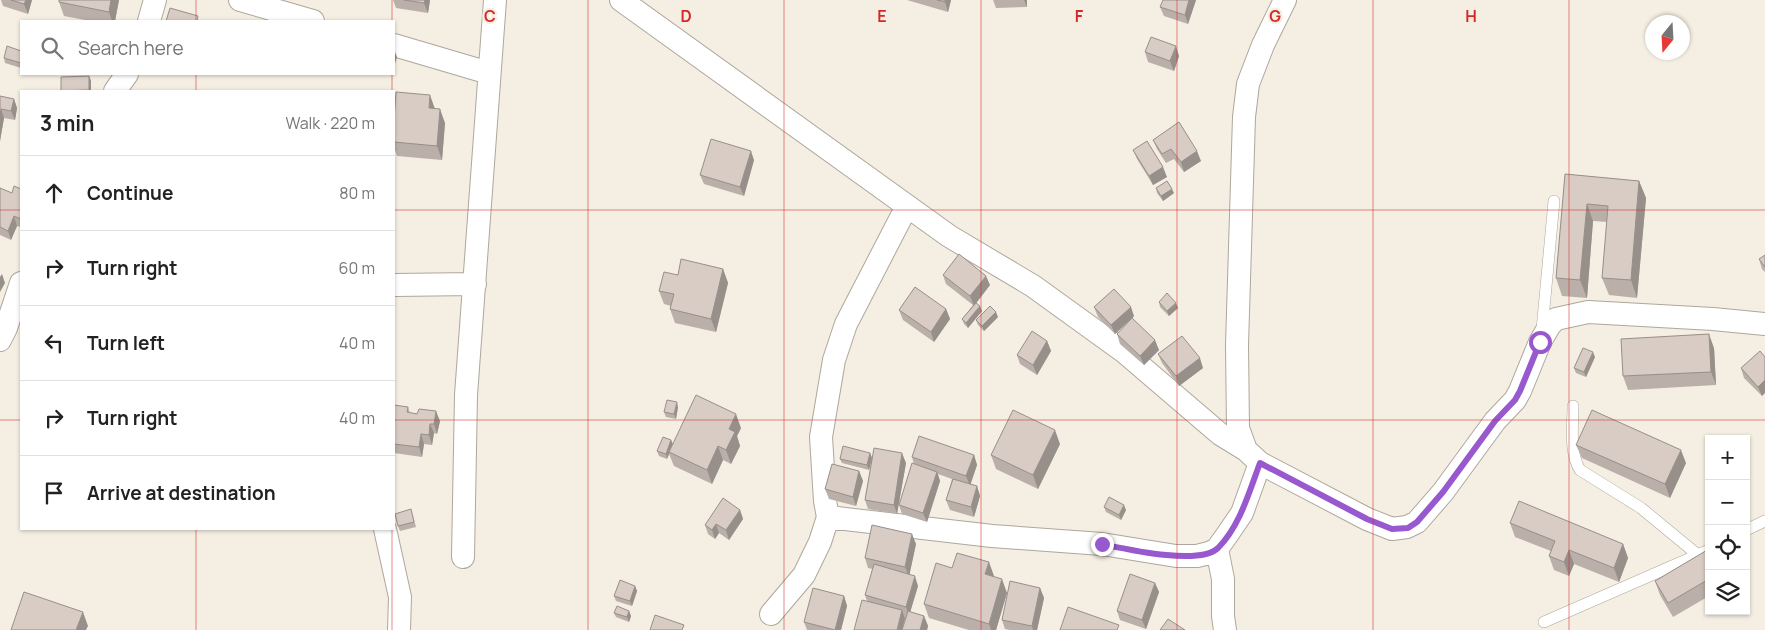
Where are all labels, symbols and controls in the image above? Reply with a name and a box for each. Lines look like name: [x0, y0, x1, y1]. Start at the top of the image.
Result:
text: C: [484, 5, 496, 27]
text: D: [680, 5, 692, 27]
text: E: [877, 5, 887, 27]
text: F: [1075, 5, 1084, 27]
text: G: [1269, 5, 1281, 27]
text: H: [1465, 5, 1477, 27]
north arrow: [1645, 15, 1690, 60]
search box: [20, 20, 395, 75]
icon: search: [38, 34, 66, 62]
text: Search here: [78, 35, 184, 61]
text: 3 min: [40, 109, 94, 137]
text: Walk · 220 m: [285, 112, 375, 134]
icon: ahead: [40, 179, 68, 207]
text: Continue: [87, 180, 173, 206]
text: 80 m: [339, 182, 375, 204]
icon: right: [40, 254, 68, 282]
text: Turn right: [87, 255, 177, 281]
text: 60 m: [339, 257, 375, 279]
icon: left: [40, 329, 68, 357]
text: Turn left: [87, 330, 165, 356]
route start: [1529, 331, 1552, 354]
text: 40 m: [339, 332, 375, 354]
icon: right: [40, 404, 68, 432]
text: Turn right: [87, 405, 177, 431]
text: 40 m: [339, 407, 375, 429]
map controls: [1705, 435, 1750, 615]
button: +: [1705, 435, 1750, 480]
icon: arrive: [40, 479, 68, 507]
text: Arrive at destination: [87, 480, 276, 506]
button: −: [1705, 480, 1750, 525]
button: locate: [1705, 525, 1750, 570]
route end: [1091, 533, 1114, 556]
button: layers: [1705, 570, 1750, 615]

